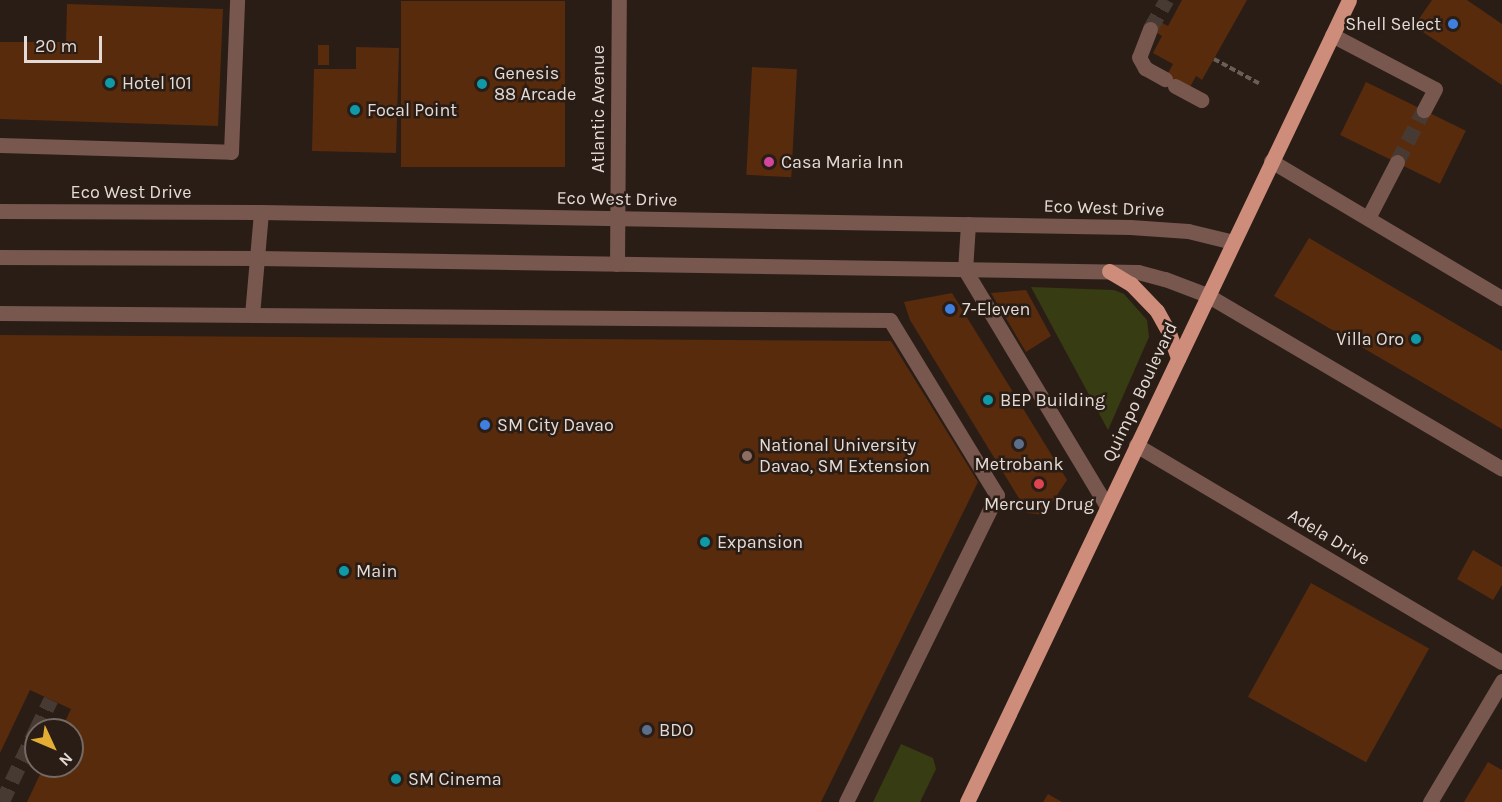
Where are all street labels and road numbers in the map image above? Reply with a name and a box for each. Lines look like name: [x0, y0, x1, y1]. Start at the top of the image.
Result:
street label: Atlantic Avenue: [587, 45, 609, 173]
street label: Eco West Drive: [71, 181, 191, 203]
street label: Eco West Drive: [556, 187, 678, 211]
street label: Eco West Drive: [1043, 195, 1165, 221]
street label: Quimpo Boulevard: [1098, 319, 1182, 465]
street label: Adela Drive: [1284, 504, 1374, 570]

